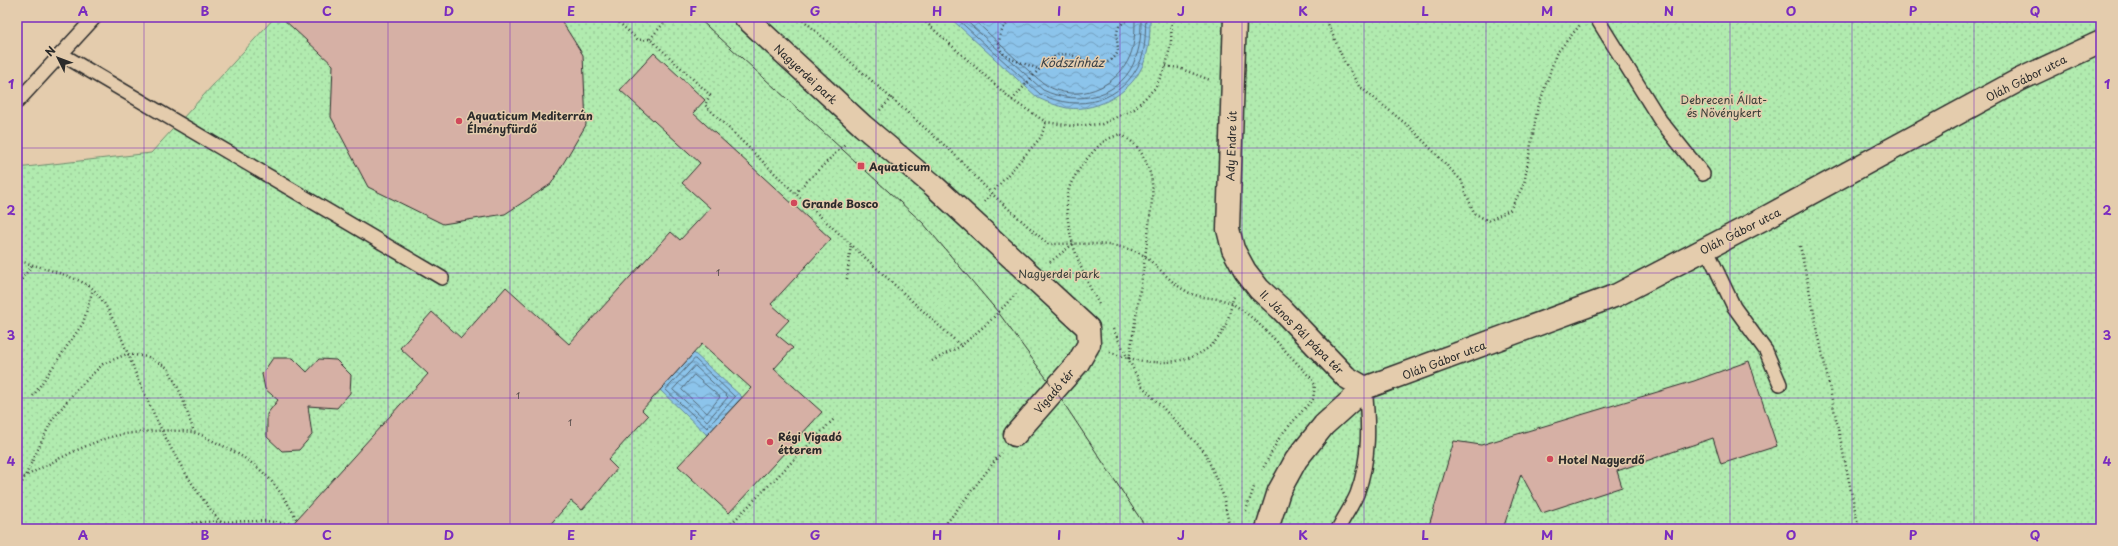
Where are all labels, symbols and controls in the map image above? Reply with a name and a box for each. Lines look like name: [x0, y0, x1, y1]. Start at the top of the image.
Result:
text: A: [78, 1, 88, 20]
text: B: [201, 1, 210, 20]
text: C: [322, 1, 332, 20]
text: D: [444, 1, 454, 20]
text: E: [567, 1, 575, 20]
text: F: [689, 1, 697, 20]
text: G: [810, 1, 820, 20]
text: H: [932, 1, 942, 20]
text: I: [1057, 1, 1061, 20]
text: J: [1177, 1, 1185, 20]
text: K: [1298, 1, 1308, 20]
text: L: [1421, 1, 1429, 20]
text: M: [1541, 1, 1553, 20]
text: N: [1664, 1, 1674, 20]
text: O: [1786, 1, 1796, 20]
text: P: [1909, 1, 1918, 20]
text: Q: [2030, 1, 2040, 20]
north arrow: [38, 38, 78, 78]
street label: Nagyerdei park: [770, 40, 842, 108]
text: N: [41, 42, 60, 60]
street label: Oláh Gábor utca: [1983, 50, 2069, 106]
water label: Ködszínház: [1040, 53, 1105, 71]
text: 1: [8, 74, 14, 93]
text: 1: [2104, 74, 2110, 93]
park label: Debreceni Állat- és Növénykert: [1681, 91, 1767, 121]
place label: Aquaticum Mediterrán Élményfürdő: [466, 107, 593, 137]
street label: Ady Endre út: [1221, 110, 1241, 181]
marker: Aquaticum Mediterrán Élményfürdő: [454, 116, 464, 126]
place label: Aquaticum: [868, 158, 930, 175]
marker: Aquaticum: [856, 161, 866, 171]
place label: Grande Bosco: [802, 195, 879, 212]
marker: Grande Bosco: [789, 198, 799, 208]
text: 2: [6, 200, 16, 219]
text: 2: [2102, 200, 2112, 219]
street label: Oláh Gábor utca: [1697, 203, 1783, 259]
house number: 1: [716, 265, 720, 279]
park label: Nagyerdei park: [1018, 265, 1100, 282]
street label: II. János Pál pápa tér: [1256, 286, 1349, 379]
text: 3: [7, 325, 16, 344]
text: 3: [2103, 325, 2112, 344]
street label: Oláh Gábor utca: [1400, 336, 1489, 384]
street label: Vigadó tér: [1030, 364, 1079, 417]
house number: 1: [516, 388, 520, 402]
house number: 1: [568, 415, 572, 429]
place label: Régi Vigadó étterem: [778, 428, 842, 458]
marker: Régi Vigadó étterem: [765, 437, 775, 447]
text: 4: [7, 451, 16, 470]
place label: Hotel Nagyerdő: [1558, 451, 1645, 468]
text: 4: [2103, 451, 2112, 470]
marker: Hotel Nagyerdő: [1545, 454, 1555, 464]
text: A: [78, 525, 88, 544]
text: B: [201, 525, 210, 544]
text: C: [322, 525, 332, 544]
text: D: [444, 525, 454, 544]
text: E: [567, 525, 575, 544]
text: F: [689, 525, 697, 544]
text: G: [810, 525, 820, 544]
text: H: [932, 525, 942, 544]
text: I: [1057, 525, 1061, 544]
text: J: [1177, 525, 1185, 544]
text: K: [1298, 525, 1308, 544]
text: L: [1421, 525, 1429, 544]
text: M: [1541, 525, 1553, 544]
text: N: [1664, 525, 1674, 544]
text: O: [1786, 525, 1796, 544]
text: P: [1909, 525, 1918, 544]
text: Q: [2030, 525, 2040, 544]

